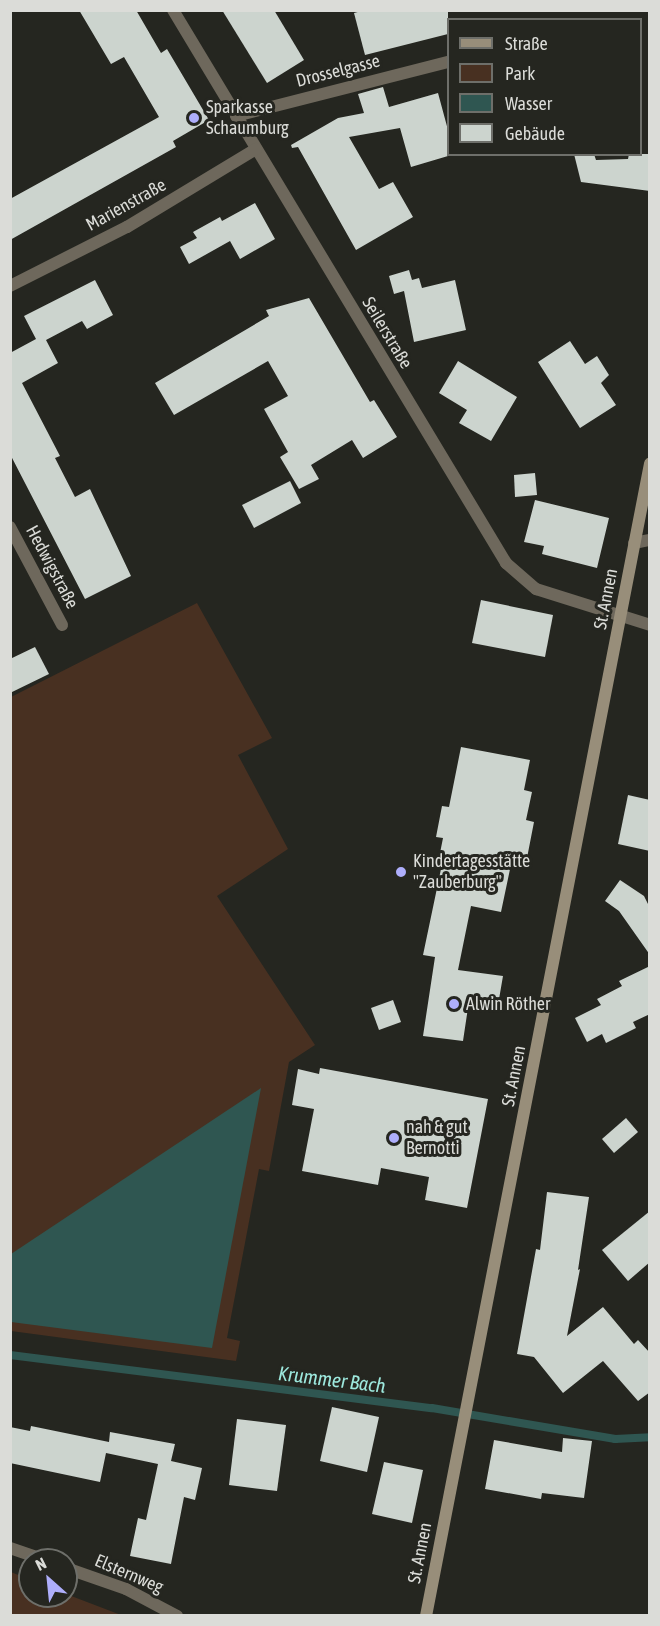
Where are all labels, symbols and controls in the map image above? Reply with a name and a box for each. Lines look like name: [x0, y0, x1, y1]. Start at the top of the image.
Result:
legend: [447, 18, 642, 156]
text: Straße: [505, 33, 548, 54]
street label: Drosselgasse: [294, 50, 382, 92]
text: Park: [505, 63, 535, 84]
text: Wasser: [505, 93, 552, 114]
place label: Sparkasse Schaumburg: [206, 97, 289, 140]
marker: Sparkasse Schaumburg: [187, 111, 201, 125]
text: Gebäude: [505, 123, 565, 144]
street label: Marienstraße: [82, 174, 170, 236]
street label: Seilerstraße: [357, 293, 417, 373]
street label: Hedwigstraße: [21, 522, 83, 612]
street label: St. Annen: [590, 567, 622, 631]
place label: Kindertagesstätte "Zauberburg": [413, 851, 530, 894]
marker: Kindertagesstätte "Zauberburg": [394, 865, 408, 879]
place label: Alwin Röther: [466, 993, 550, 1015]
marker: Alwin Röther: [447, 997, 461, 1011]
street label: St. Annen: [498, 1044, 530, 1108]
place label: nah & gut Bernotti: [406, 1117, 468, 1160]
marker: nah & gut Bernotti: [387, 1131, 401, 1145]
water label: Krummer Bach: [277, 1361, 387, 1397]
street label: St. Annen: [404, 1521, 436, 1585]
north arrow: [18, 1548, 78, 1608]
street label: Elsternweg: [91, 1550, 167, 1598]
text: N: [32, 1554, 49, 1574]

